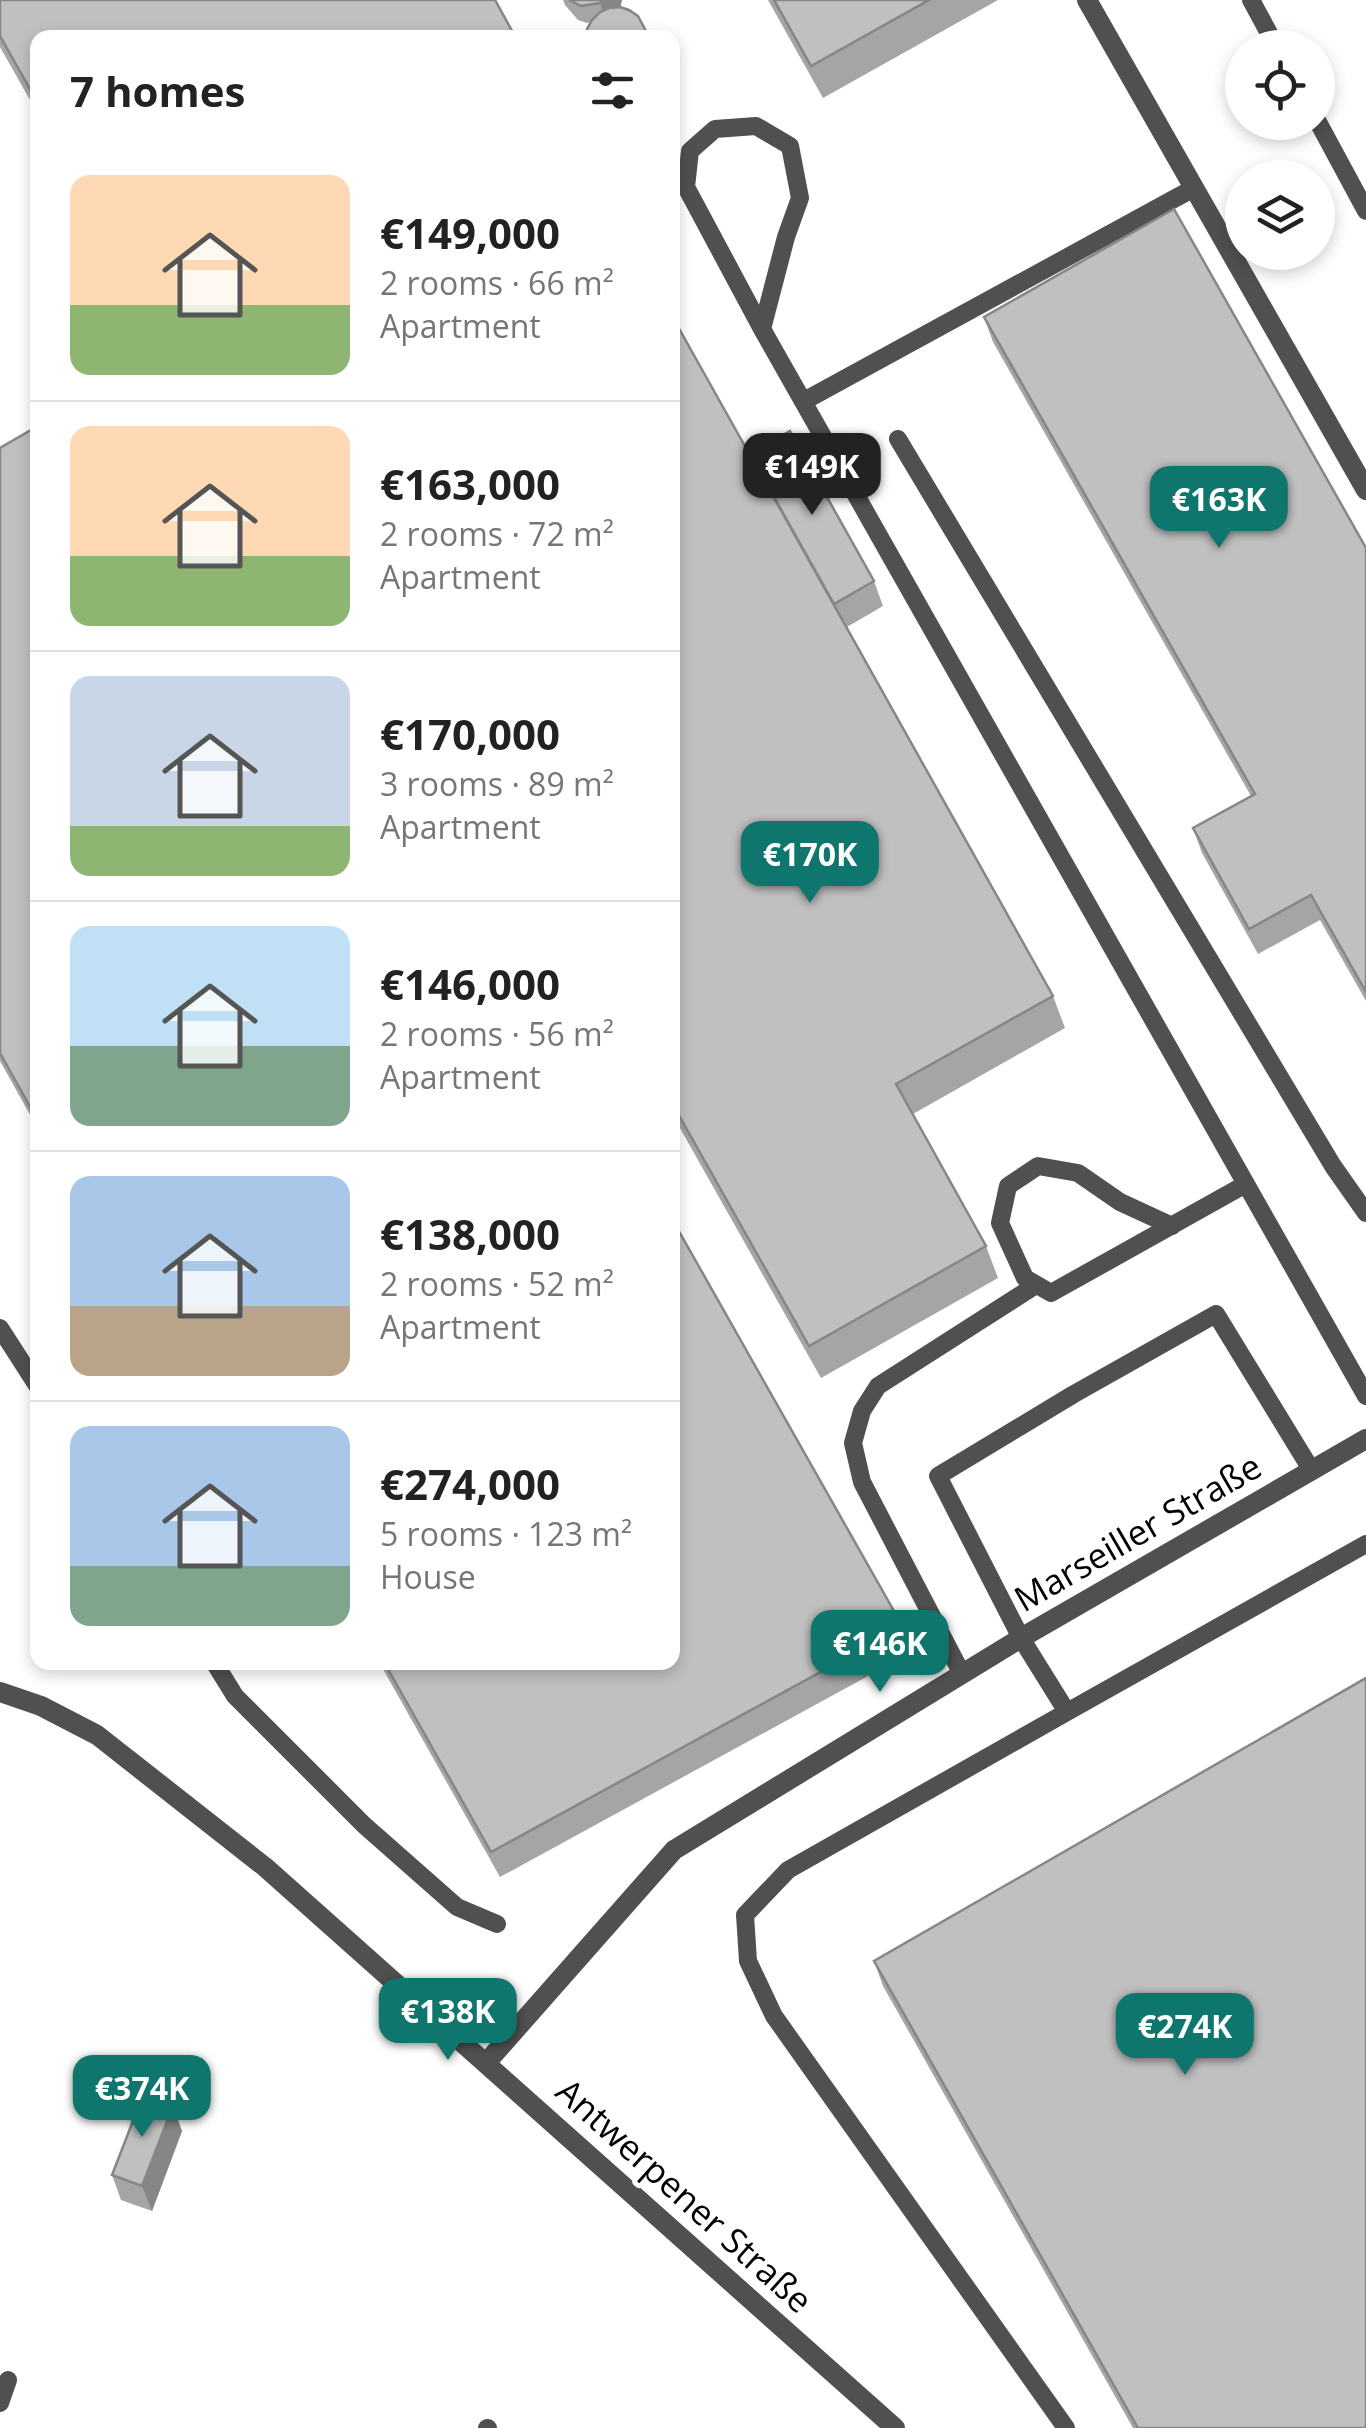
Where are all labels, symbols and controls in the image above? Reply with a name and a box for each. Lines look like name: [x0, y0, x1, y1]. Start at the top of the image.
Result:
map controls: [1225, 30, 1335, 270]
button: locate: [1225, 30, 1335, 140]
text: 7 homes: [70, 62, 245, 119]
icon: filters: [585, 63, 640, 118]
button: layers: [1225, 160, 1335, 270]
text: €149,000: [380, 204, 560, 261]
icon: home: [150, 215, 270, 335]
text: 2 rooms · 66 m²: [380, 261, 614, 304]
text: Apartment: [380, 304, 541, 347]
pin: €149K: [742, 433, 882, 518]
text: €149K: [765, 444, 859, 487]
text: €163,000: [380, 455, 560, 512]
icon: home: [150, 466, 270, 586]
pin: €163K: [1149, 466, 1289, 551]
text: €163K: [1172, 477, 1266, 520]
text: 2 rooms · 72 m²: [380, 512, 614, 555]
text: Apartment: [380, 555, 541, 598]
text: €170,000: [380, 705, 560, 762]
icon: home: [150, 716, 270, 836]
text: 3 rooms · 89 m²: [380, 762, 614, 805]
text: Apartment: [380, 805, 541, 848]
pin: €170K: [740, 821, 880, 906]
text: €170K: [763, 832, 857, 875]
text: €146,000: [380, 955, 560, 1012]
icon: home: [150, 966, 270, 1086]
text: 2 rooms · 56 m²: [380, 1012, 614, 1055]
text: Apartment: [380, 1055, 541, 1098]
text: €138,000: [380, 1205, 560, 1262]
icon: home: [150, 1216, 270, 1336]
text: 2 rooms · 52 m²: [380, 1262, 614, 1305]
text: Apartment: [380, 1305, 541, 1348]
street label: Marseiller Straße: [1005, 1442, 1269, 1622]
text: €274,000: [380, 1455, 560, 1512]
icon: home: [150, 1466, 270, 1586]
text: 5 rooms · 123 m²: [380, 1512, 632, 1555]
text: House: [380, 1555, 476, 1598]
pin: €146K: [810, 1610, 950, 1695]
text: €146K: [833, 1621, 927, 1664]
pin: €138K: [378, 1978, 518, 2063]
text: €138K: [401, 1989, 495, 2032]
pin: €274K: [1115, 1993, 1255, 2078]
text: €274K: [1138, 2004, 1232, 2047]
pin: €374K: [72, 2055, 212, 2140]
text: €374K: [95, 2066, 189, 2109]
street label: Antwerpener Straße: [547, 2067, 823, 2323]

